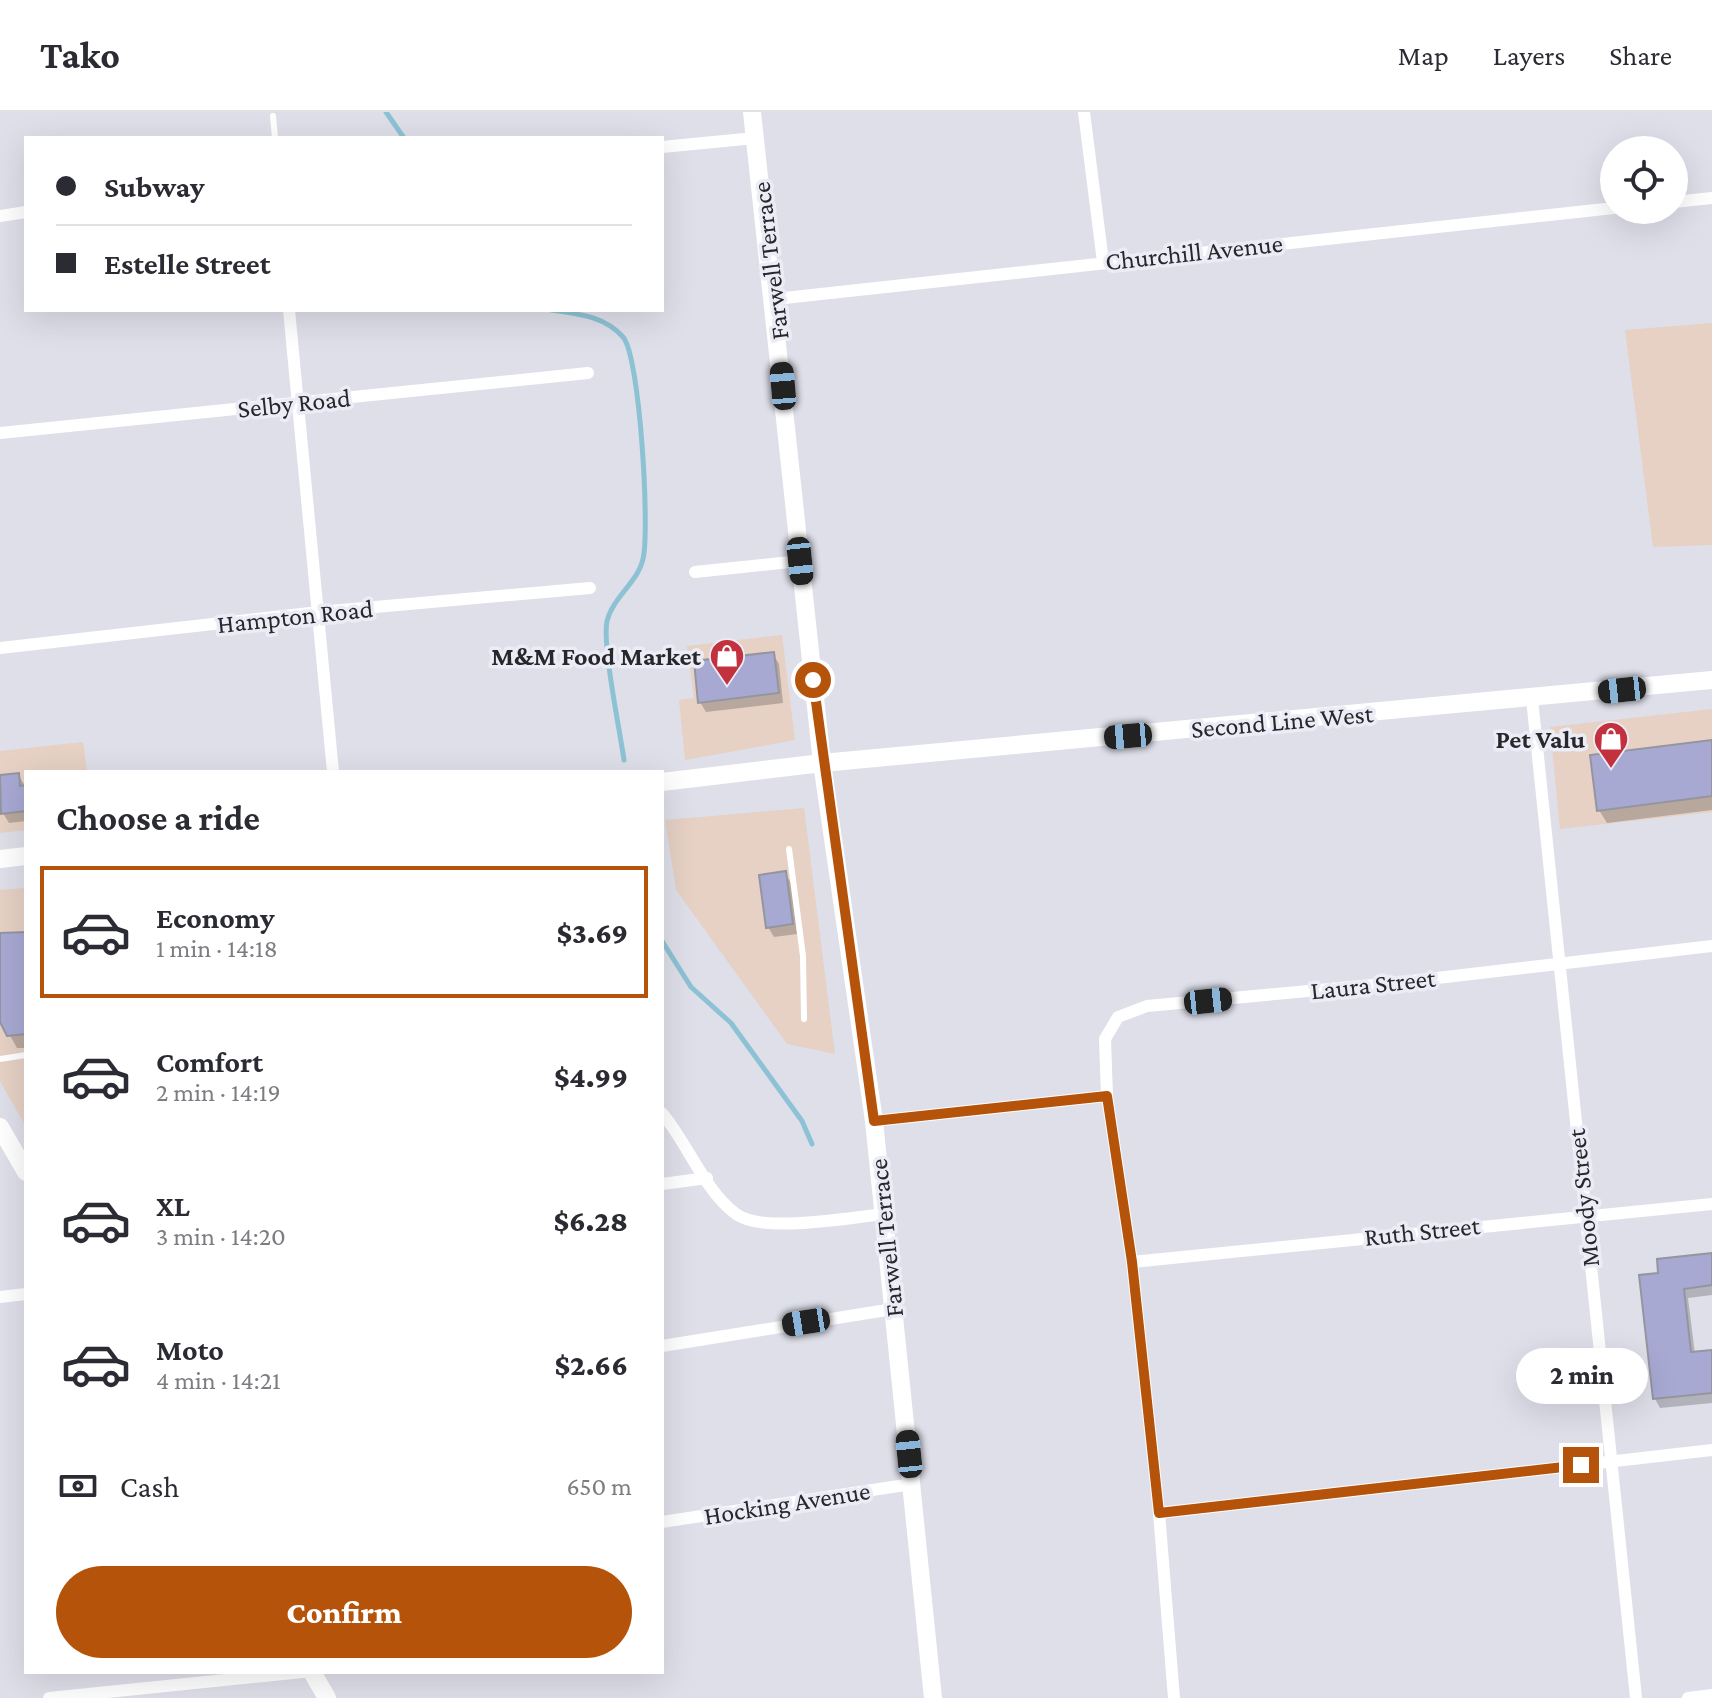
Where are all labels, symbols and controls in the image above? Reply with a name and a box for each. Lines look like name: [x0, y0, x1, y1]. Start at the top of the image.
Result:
text: Tako: [40, 34, 120, 76]
text: Map: [1398, 40, 1449, 71]
text: Layers: [1493, 40, 1565, 71]
text: Share: [1609, 40, 1672, 71]
map controls: [1600, 136, 1688, 224]
button: locate: [1600, 136, 1688, 224]
text: Subway: [104, 170, 205, 203]
street label: Farwell Terrace: [746, 180, 795, 342]
street label: Churchill Avenue: [1104, 229, 1284, 276]
text: Estelle Street: [104, 247, 271, 280]
car: [769, 361, 797, 411]
street label: Selby Road: [236, 383, 352, 424]
car: [786, 536, 814, 586]
street label: Hampton Road: [216, 594, 375, 639]
shop icon: M&M Food Market: [708, 637, 746, 687]
place label: M&M Food Market: [491, 642, 702, 671]
route start: [795, 662, 831, 698]
car: [1597, 676, 1647, 704]
street label: Second Line West: [1190, 699, 1375, 744]
shop icon: Pet Valu: [1592, 720, 1630, 770]
car: [1103, 722, 1153, 750]
place label: Pet Valu: [1495, 725, 1585, 754]
text: Choose a ride: [56, 798, 260, 838]
icon: car: [60, 896, 132, 968]
text: Economy: [156, 901, 275, 934]
text: $3.69: [556, 916, 628, 949]
text: 1 min · 14:18: [156, 934, 278, 963]
street label: Laura Street: [1309, 963, 1437, 1005]
car: [1183, 987, 1233, 1015]
icon: car: [60, 1040, 132, 1112]
text: Comfort: [156, 1045, 263, 1078]
text: $4.99: [554, 1060, 628, 1093]
text: 2 min · 14:19: [156, 1078, 281, 1107]
street label: Moody Street: [1562, 1127, 1605, 1269]
street label: Farwell Terrace: [864, 1157, 909, 1319]
icon: car: [60, 1184, 132, 1256]
text: XL: [156, 1189, 190, 1222]
text: $6.28: [553, 1204, 628, 1237]
street label: Ruth Street: [1363, 1211, 1482, 1252]
text: 3 min · 14:20: [156, 1222, 286, 1251]
car: [780, 1306, 832, 1338]
icon: car: [60, 1328, 132, 1400]
text: Moto: [156, 1333, 224, 1366]
text: $2.66: [555, 1348, 628, 1381]
callout: 2 min: [1515, 1349, 1647, 1405]
text: 2 min: [1550, 1361, 1614, 1390]
text: 4 min · 14:21: [156, 1366, 281, 1395]
car: [895, 1429, 923, 1479]
route end: [1563, 1447, 1599, 1483]
icon: cash: [56, 1464, 100, 1508]
text: Cash: [120, 1470, 179, 1503]
text: 650 m: [566, 1472, 632, 1501]
street label: Hocking Avenue: [702, 1476, 872, 1531]
button: Confirm: [56, 1566, 632, 1658]

